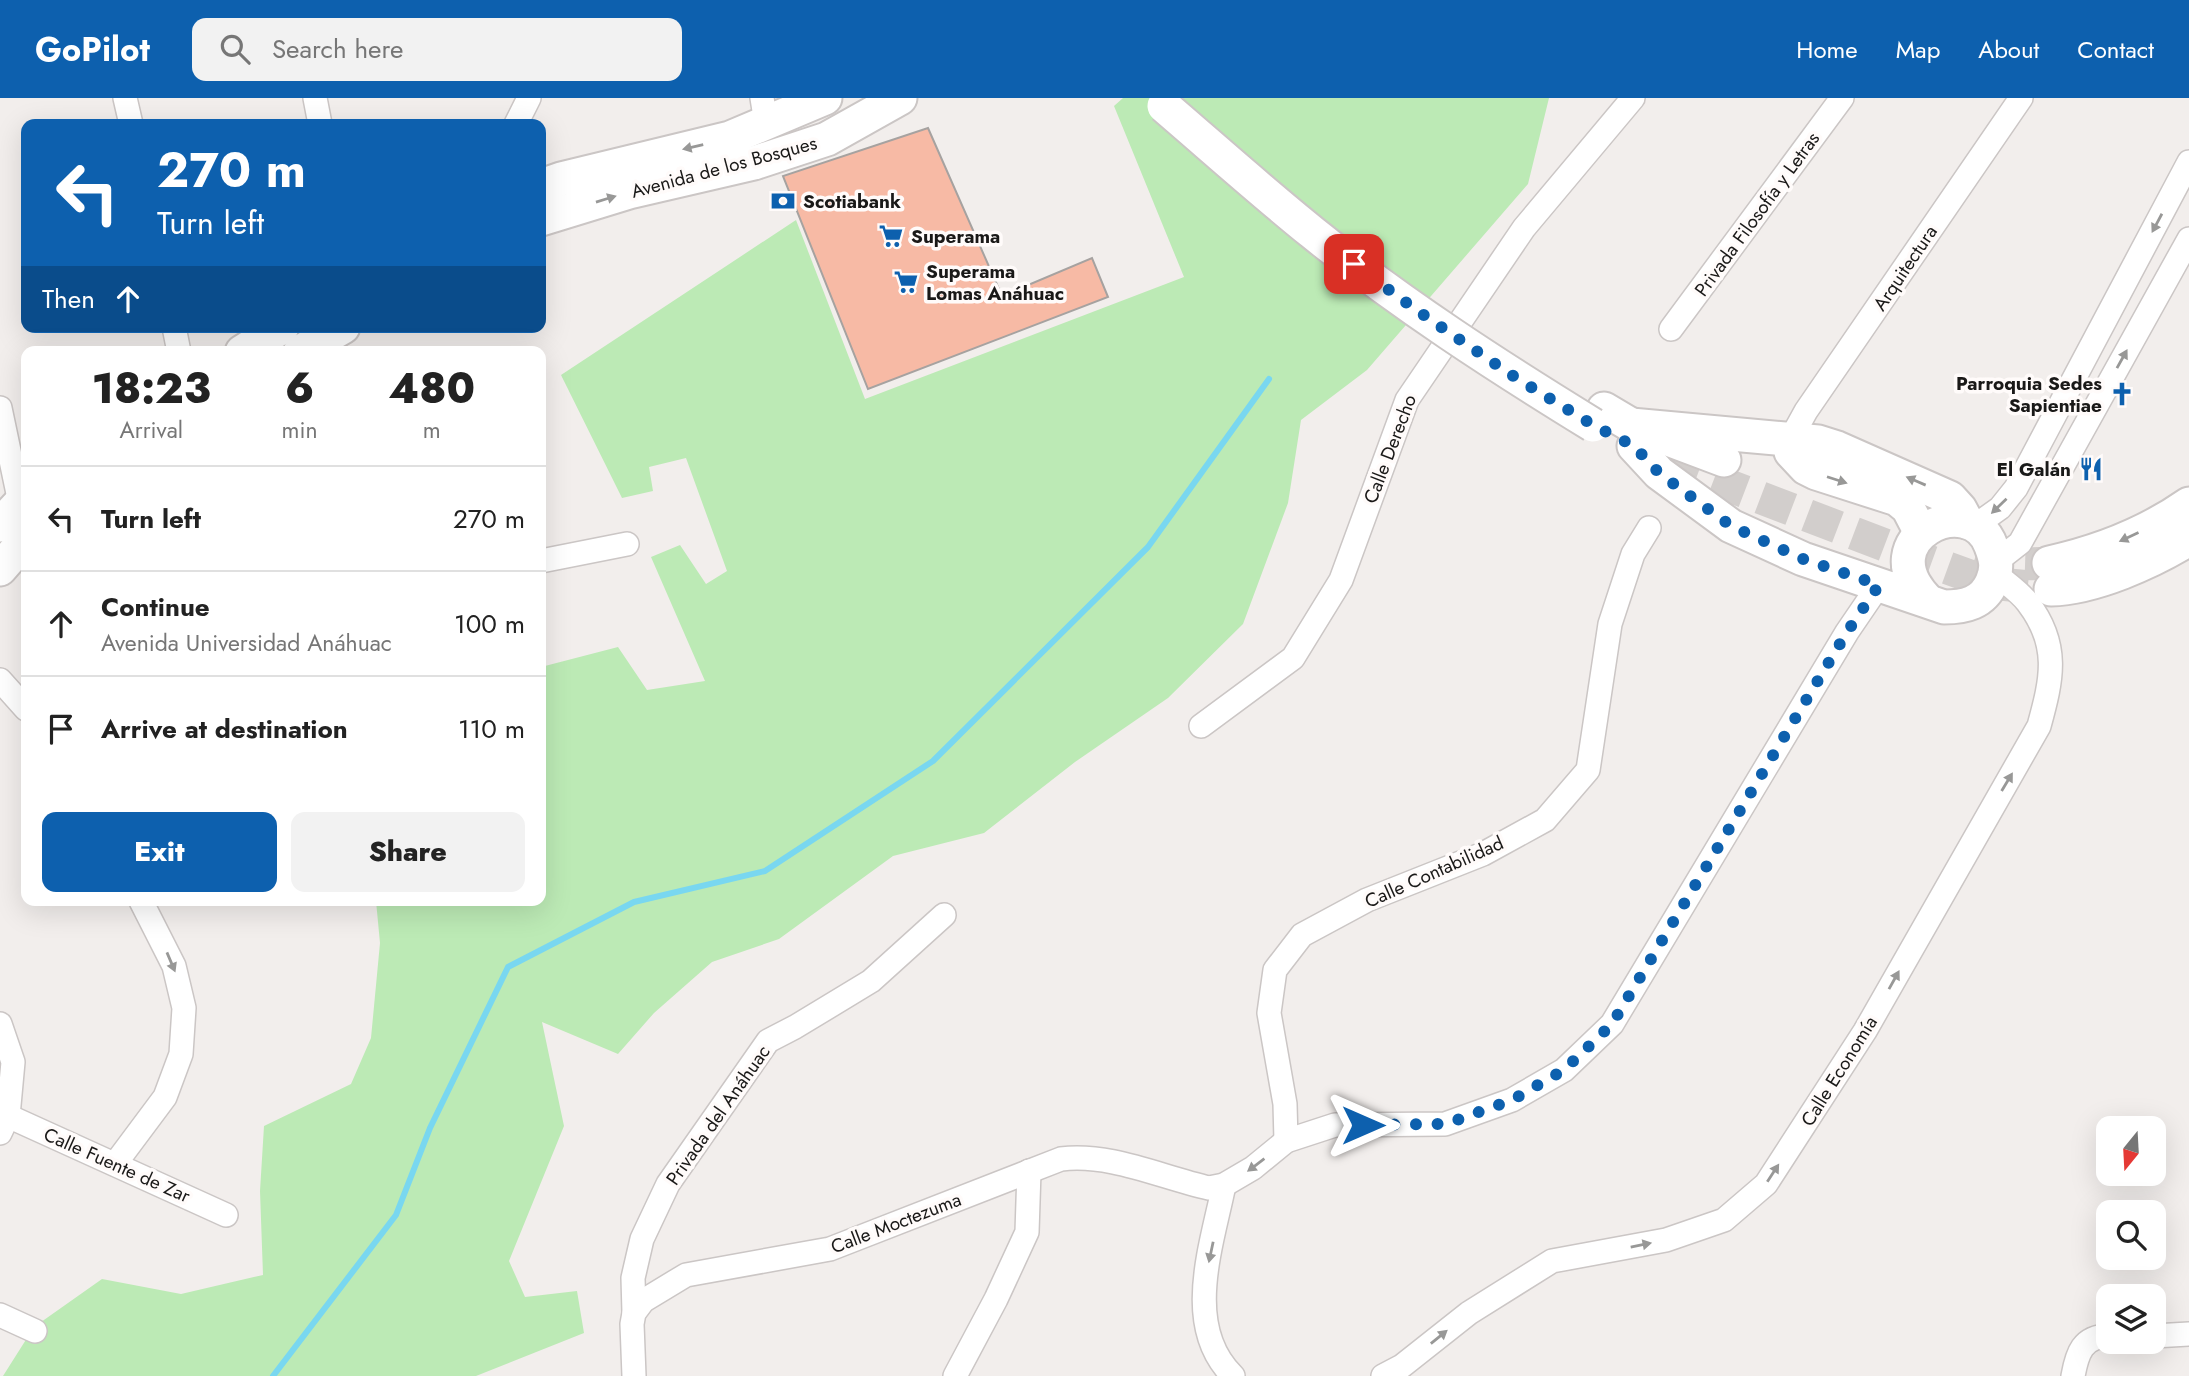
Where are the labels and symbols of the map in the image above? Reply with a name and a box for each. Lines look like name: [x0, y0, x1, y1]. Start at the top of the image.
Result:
street label: Privada Filosofía y Letras: [1688, 126, 1826, 302]
street label: Avenida de los Bosques: [628, 129, 820, 205]
one-way arrow: [682, 142, 704, 153]
bank icon: Scotiabank: [769, 187, 797, 215]
place label: Scotiabank: [803, 188, 901, 215]
one-way arrow: [596, 193, 617, 204]
one-way arrow: [2151, 213, 2163, 232]
street label: Arquitectura: [1866, 220, 1944, 316]
supermarket icon: Superama: [877, 222, 905, 250]
place label: Superama: [911, 223, 1000, 250]
pin: [1324, 234, 1384, 294]
place label: Superama Lomas Anáhuac: [926, 258, 1064, 307]
supermarket icon: Superama Lomas Anáhuac: [892, 268, 920, 296]
one-way arrow: [2116, 349, 2128, 368]
place label: Parroquia Sedes Sapientiae: [1956, 370, 2102, 419]
church icon: Parroquia Sedes Sapientiae: [2108, 380, 2136, 408]
street label: Calle Derecho: [1357, 391, 1423, 507]
restaurant icon: El Galán: [2077, 455, 2105, 483]
place label: El Galán: [1997, 456, 2071, 483]
one-way arrow: [1906, 475, 1926, 487]
one-way arrow: [1827, 476, 1848, 486]
one-way arrow: [1991, 498, 2008, 514]
one-way arrow: [2119, 531, 2139, 543]
one-way arrow: [2000, 773, 2013, 792]
street label: Calle Contabilidad: [1360, 829, 1508, 915]
one-way arrow: [166, 952, 177, 973]
one-way arrow: [1888, 970, 1900, 990]
street label: Calle Economía: [1794, 1011, 1884, 1131]
street label: Privada del Anáhuac: [660, 1040, 776, 1190]
position arrow: [1326, 1088, 1400, 1162]
north arrow: [2096, 1116, 2166, 1186]
street label: Calle Fuente de Zar: [40, 1121, 195, 1210]
one-way arrow: [1247, 1158, 1265, 1172]
one-way arrow: [1767, 1163, 1780, 1183]
street label: Calle Moctezuma: [827, 1186, 965, 1260]
one-way arrow: [1630, 1239, 1652, 1250]
one-way arrow: [1205, 1241, 1216, 1263]
one-way arrow: [1429, 1330, 1447, 1345]

